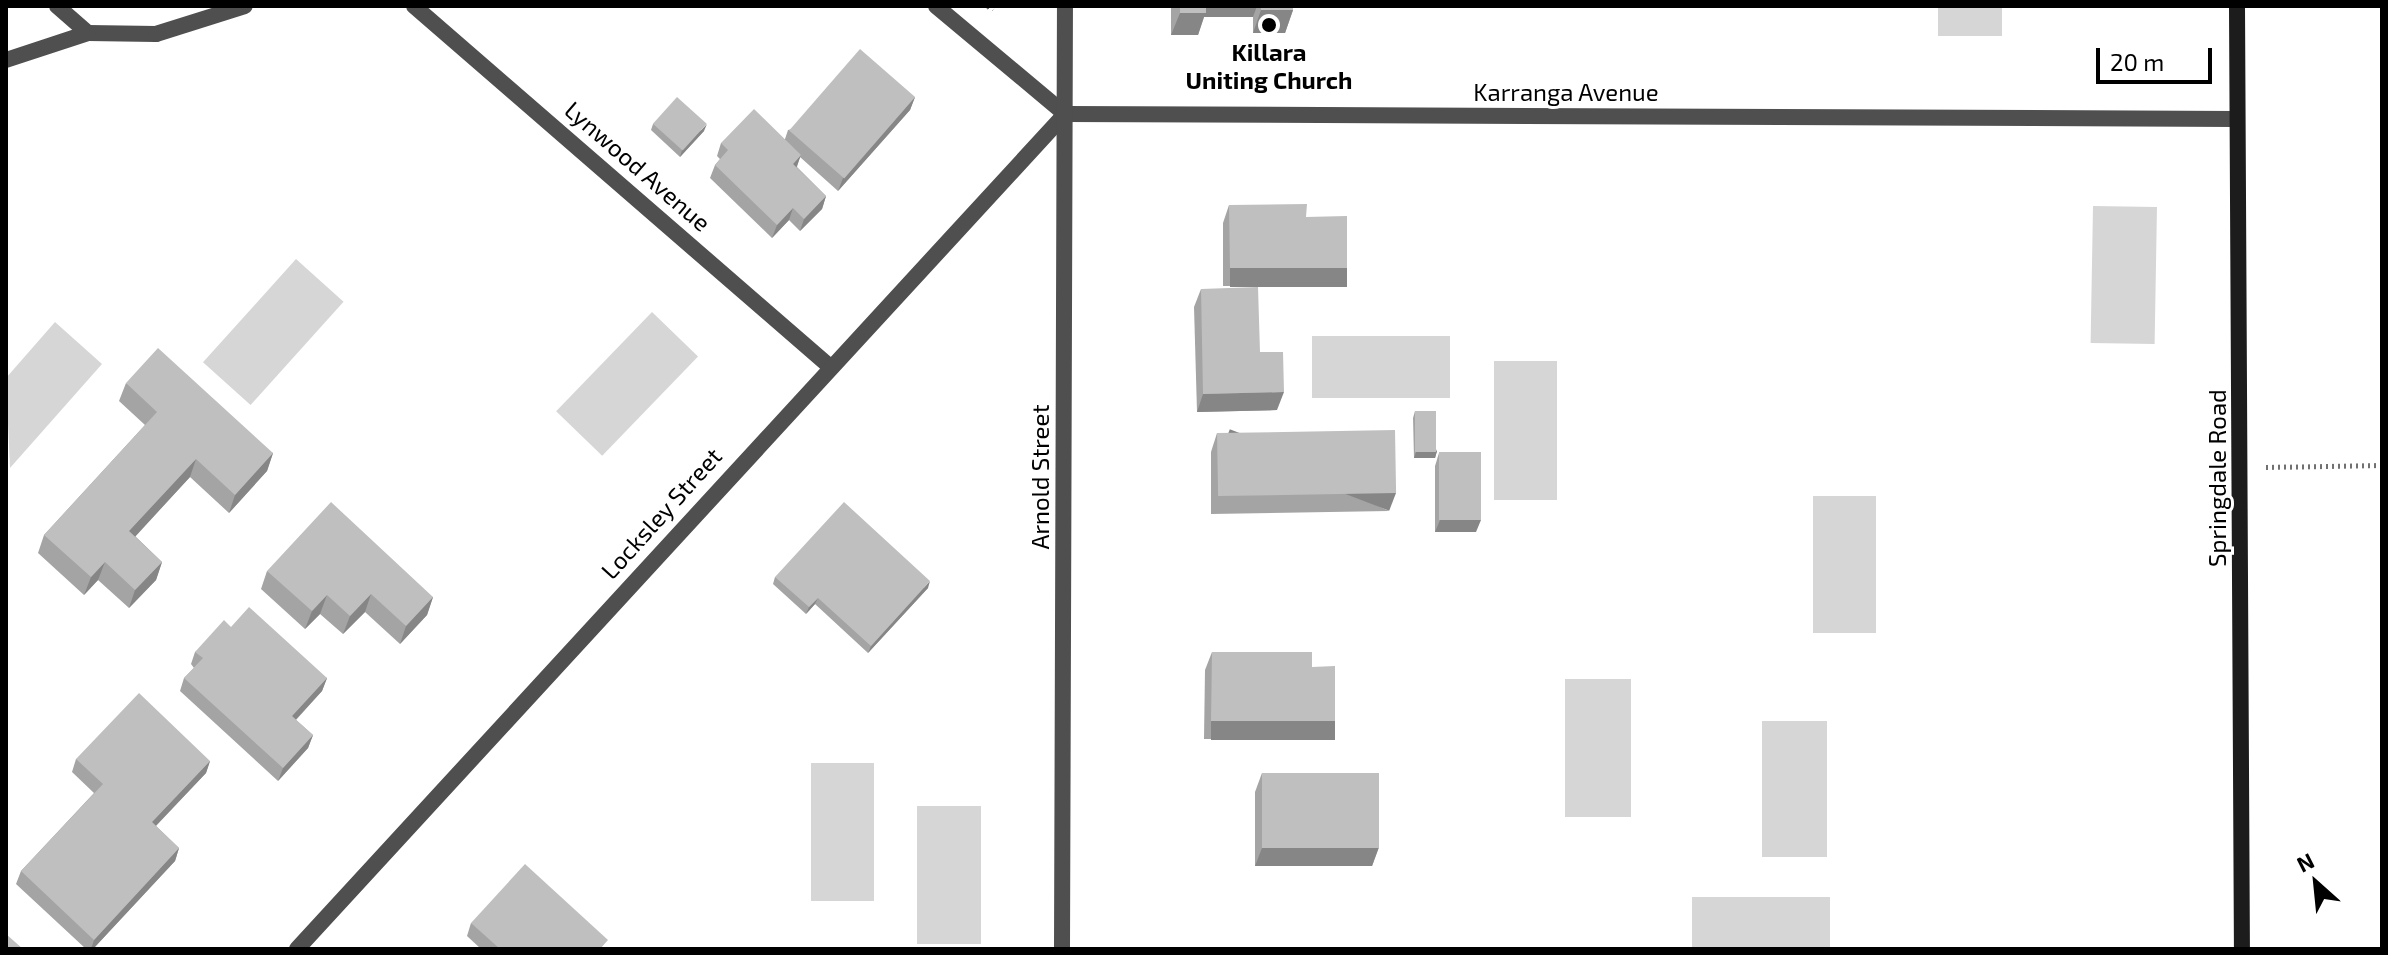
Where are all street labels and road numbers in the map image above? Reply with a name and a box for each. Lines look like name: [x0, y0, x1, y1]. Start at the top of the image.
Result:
street label: Karranga Avenue: [1473, 78, 1659, 106]
street label: Lynwood Avenue: [559, 95, 717, 237]
street label: Springdale Road: [2203, 389, 2231, 567]
street label: Arnold Street: [1026, 404, 1054, 550]
street label: Locksley Street: [595, 441, 727, 585]

